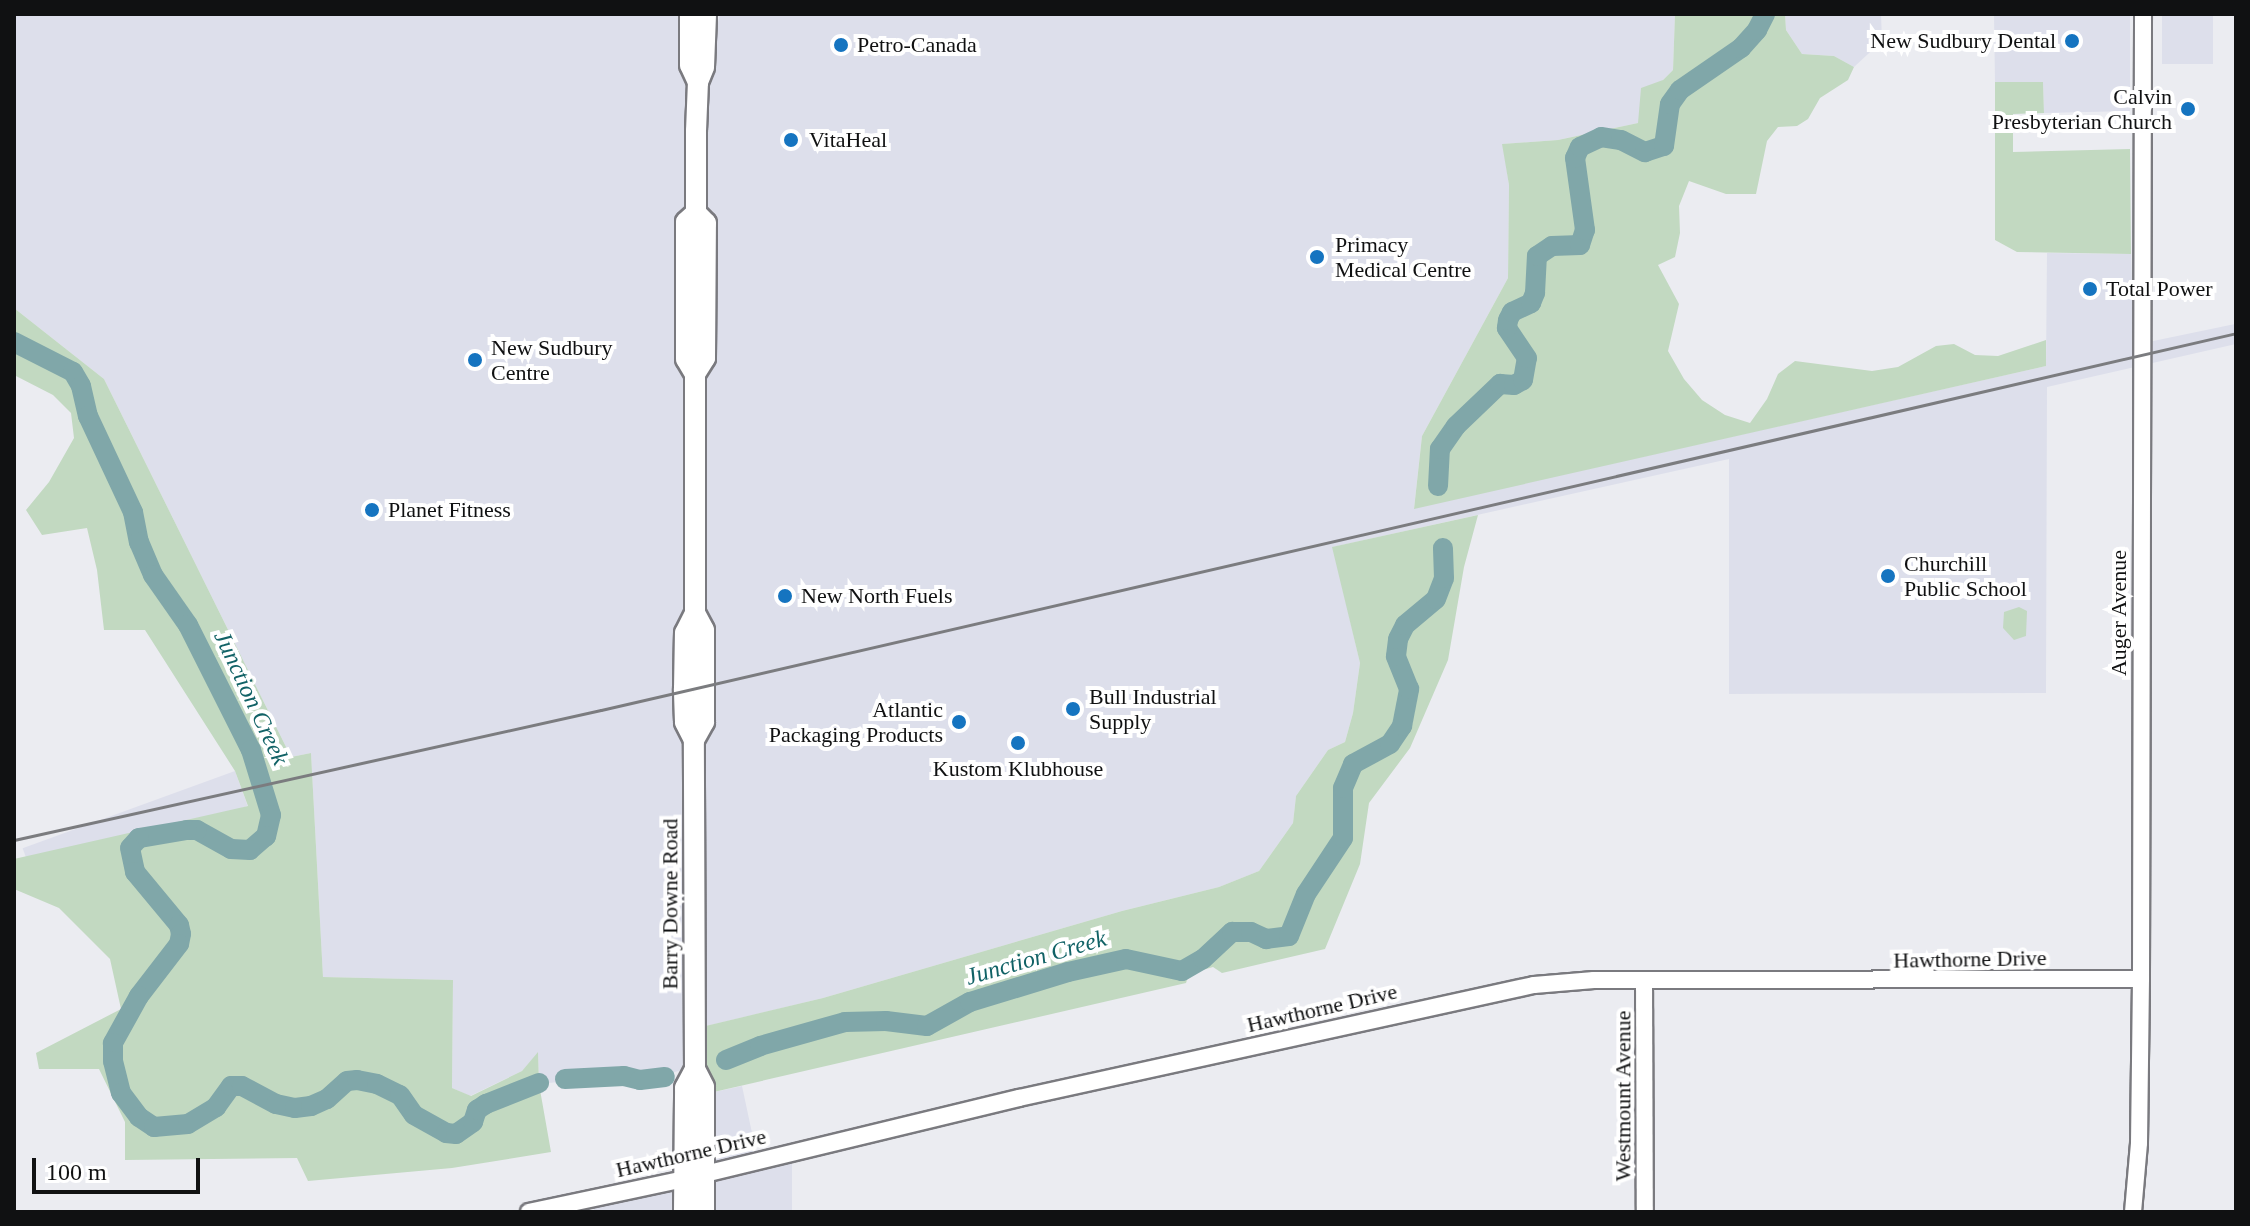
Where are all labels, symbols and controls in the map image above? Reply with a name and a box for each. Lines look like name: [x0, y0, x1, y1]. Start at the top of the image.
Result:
place label: New Sudbury Dental: [1870, 28, 2056, 54]
place label: Petro-Canada: [857, 32, 977, 58]
marker: New Sudbury Dental: [2063, 32, 2081, 50]
marker: Petro-Canada: [832, 36, 850, 54]
place label: Calvin Presbyterian Church: [1992, 83, 2172, 134]
marker: Calvin Presbyterian Church: [2179, 100, 2197, 118]
place label: VitaHeal: [809, 127, 887, 153]
marker: VitaHeal: [780, 129, 802, 151]
place label: Primacy Medical Centre: [1335, 231, 1471, 282]
marker: Primacy Medical Centre: [1306, 246, 1328, 268]
place label: Total Power: [2106, 276, 2213, 302]
marker: Total Power: [2081, 280, 2099, 298]
place label: New Sudbury Centre: [491, 334, 613, 386]
marker: New Sudbury Centre: [466, 351, 484, 369]
place label: Planet Fitness: [388, 497, 511, 523]
marker: Planet Fitness: [363, 501, 381, 519]
street label: Auger Avenue: [2106, 549, 2132, 677]
place label: Churchill Public School: [1904, 550, 2027, 602]
marker: Churchill Public School: [1879, 567, 1897, 585]
place label: New North Fuels: [801, 583, 953, 609]
marker: New North Fuels: [776, 587, 794, 605]
water label: Junction Creek: [207, 626, 295, 770]
place label: Bull Industrial Supply: [1089, 683, 1217, 734]
place label: Atlantic Packaging Products: [769, 696, 943, 748]
marker: Bull Industrial Supply: [1064, 700, 1082, 718]
marker: Atlantic Packaging Products: [950, 713, 968, 731]
marker: Kustom Klubhouse: [1009, 734, 1027, 752]
place label: Kustom Klubhouse: [933, 756, 1103, 782]
street label: Barry Downe Road: [657, 818, 683, 990]
water label: Junction Creek: [962, 924, 1110, 992]
street label: Hawthorne Drive: [1893, 944, 2047, 974]
street label: Hawthorne Drive: [1244, 978, 1400, 1038]
street label: Westmount Avenue: [1610, 1010, 1636, 1182]
street label: Hawthorne Drive: [613, 1123, 769, 1183]
scale bar: [36, 1142, 204, 1192]
text: 100 m: [46, 1159, 107, 1185]

